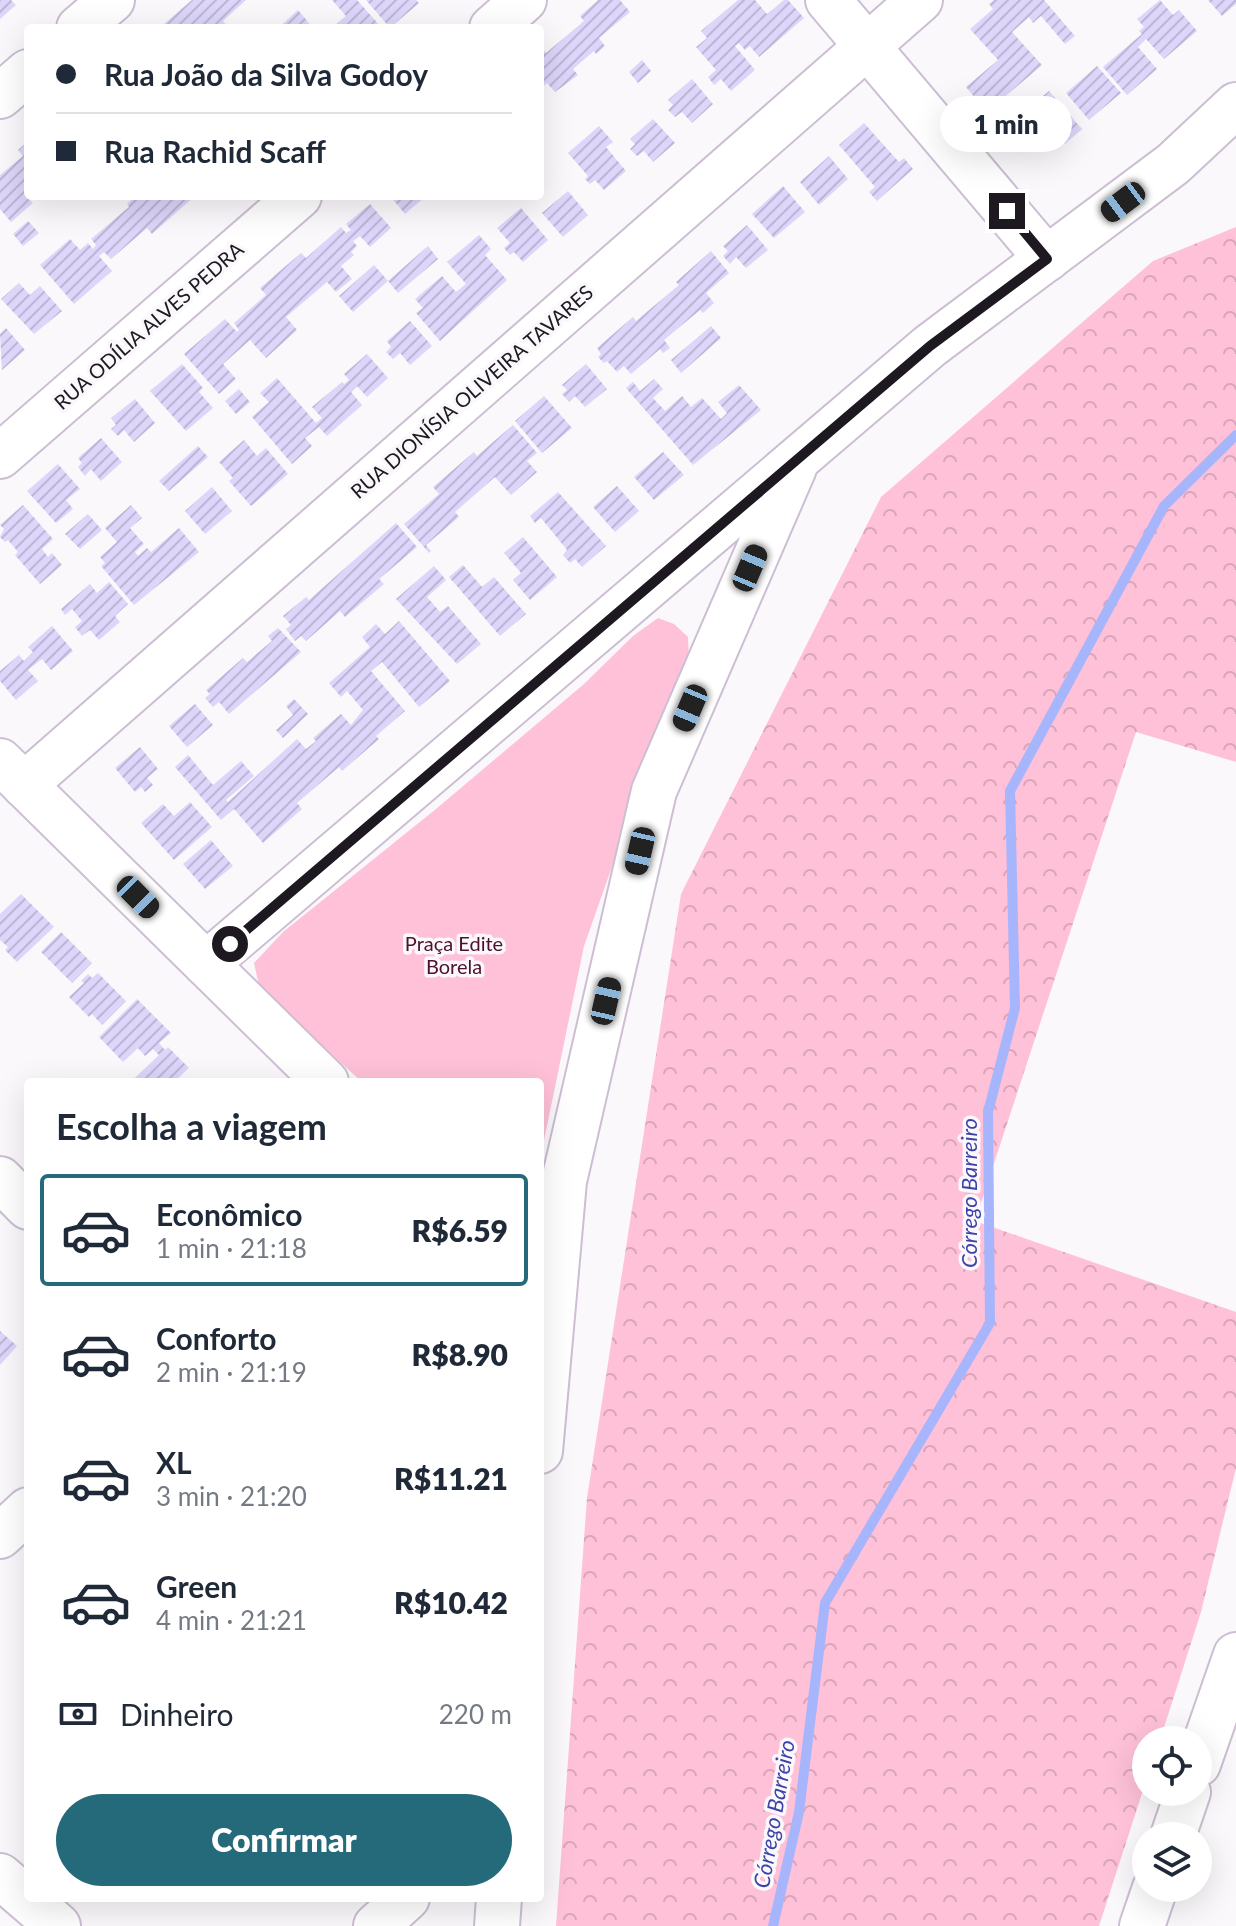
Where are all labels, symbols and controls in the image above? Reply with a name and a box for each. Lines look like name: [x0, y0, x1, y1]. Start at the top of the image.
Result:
text: Rua João da Silva Godoy: [104, 56, 428, 92]
callout: 1 min: [941, 95, 1073, 151]
text: 1 min: [974, 108, 1038, 140]
text: Rua Rachid Scaff: [104, 133, 326, 169]
car: [1097, 178, 1149, 226]
route end: [989, 193, 1025, 229]
street label: RUA ODÍLIA ALVES PEDRA: [49, 236, 248, 414]
street label: RUA DIONÍSIA OLIVEIRA TAVARES: [345, 279, 597, 503]
car: [730, 541, 770, 595]
car: [670, 681, 710, 735]
car: [623, 825, 657, 877]
car: [113, 872, 163, 922]
route start: [212, 926, 248, 962]
park label: Praça Edite Borela: [405, 931, 503, 978]
car: [589, 975, 623, 1027]
text: Escolha a viagem: [56, 1104, 327, 1148]
water label: Córrego Barreiro: [955, 1118, 982, 1268]
icon: car: [60, 1194, 132, 1266]
text: Econômico: [156, 1196, 302, 1232]
text: R$6.59: [412, 1212, 508, 1248]
text: 1 min · 21:18: [156, 1232, 307, 1264]
icon: car: [60, 1318, 132, 1390]
text: Conforto: [156, 1320, 276, 1356]
text: R$8.90: [412, 1336, 508, 1372]
text: 2 min · 21:19: [156, 1356, 307, 1388]
icon: car: [60, 1442, 132, 1514]
text: XL: [156, 1444, 192, 1480]
text: R$11.21: [394, 1460, 508, 1496]
text: 3 min · 21:20: [156, 1480, 307, 1512]
icon: car: [60, 1566, 132, 1638]
text: Green: [156, 1568, 237, 1604]
text: R$10.42: [394, 1584, 508, 1620]
text: 4 min · 21:21: [156, 1604, 307, 1636]
icon: cash: [56, 1692, 100, 1736]
text: Dinheiro: [120, 1696, 234, 1732]
text: 220 m: [439, 1698, 512, 1730]
map controls: [1132, 1726, 1212, 1902]
button: locate: [1132, 1726, 1212, 1806]
water label: Córrego Barreiro: [747, 1738, 800, 1890]
button: Confirmar: [56, 1794, 512, 1886]
button: layers: [1132, 1822, 1212, 1902]

